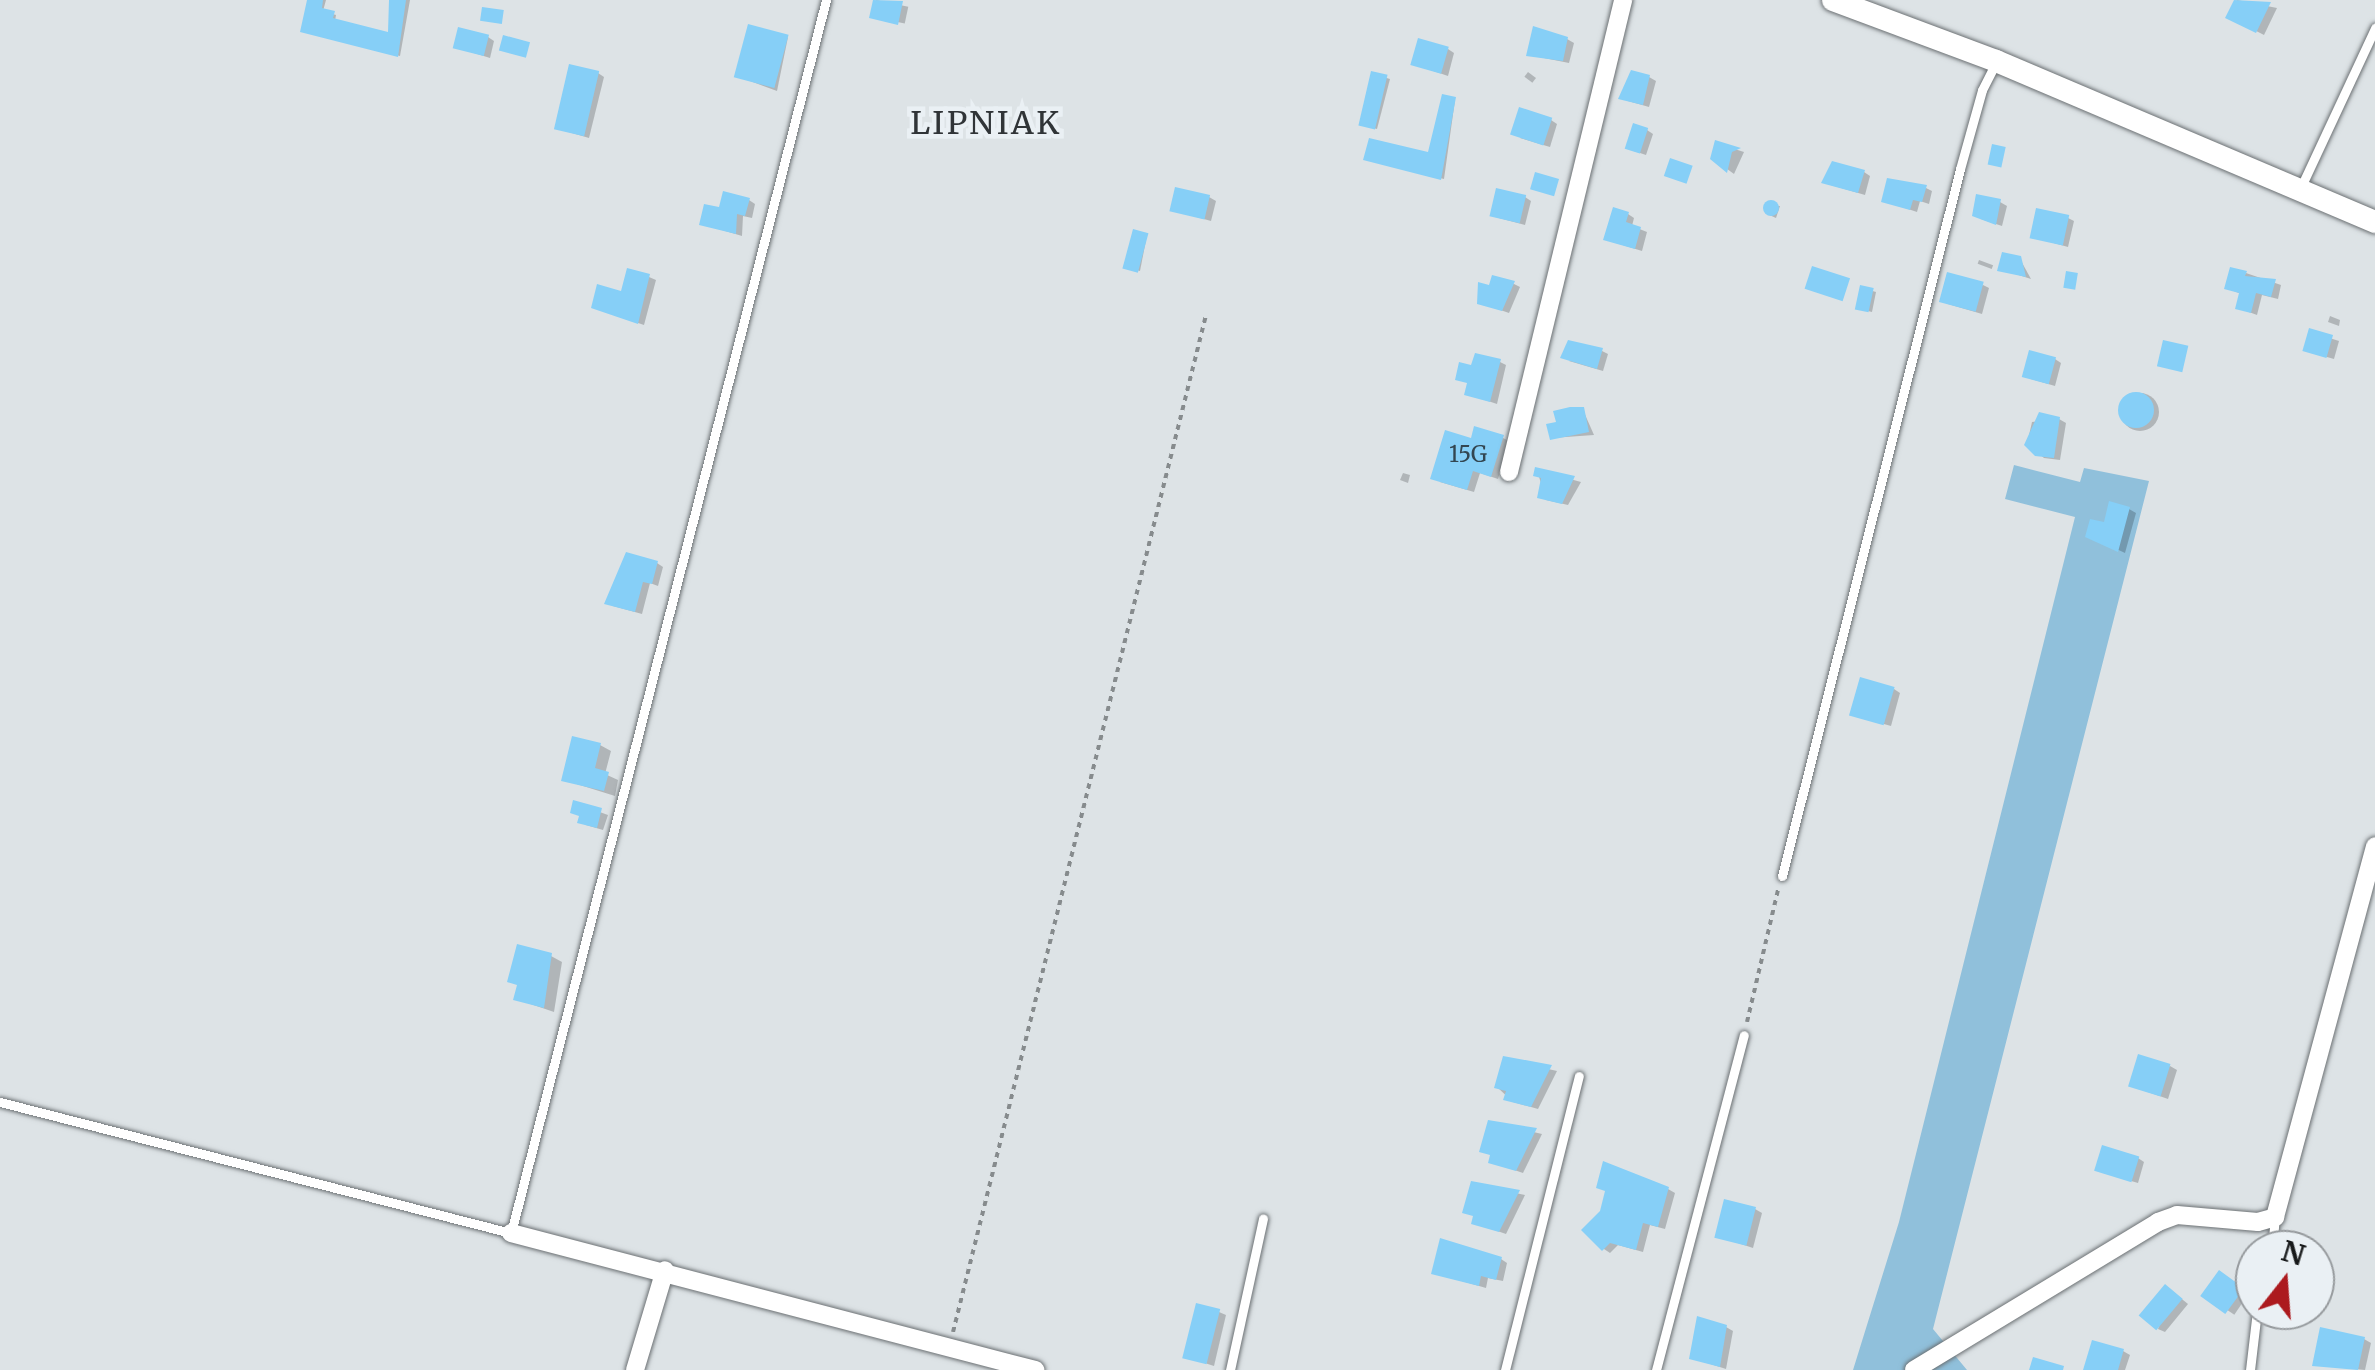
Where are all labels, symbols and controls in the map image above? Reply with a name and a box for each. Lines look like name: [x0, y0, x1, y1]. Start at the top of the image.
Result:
district label: LIPNIAK: [910, 104, 1062, 142]
house number: 15G: [1449, 442, 1487, 468]
north arrow: [2235, 1230, 2335, 1330]
text: N: [2277, 1233, 2309, 1274]

